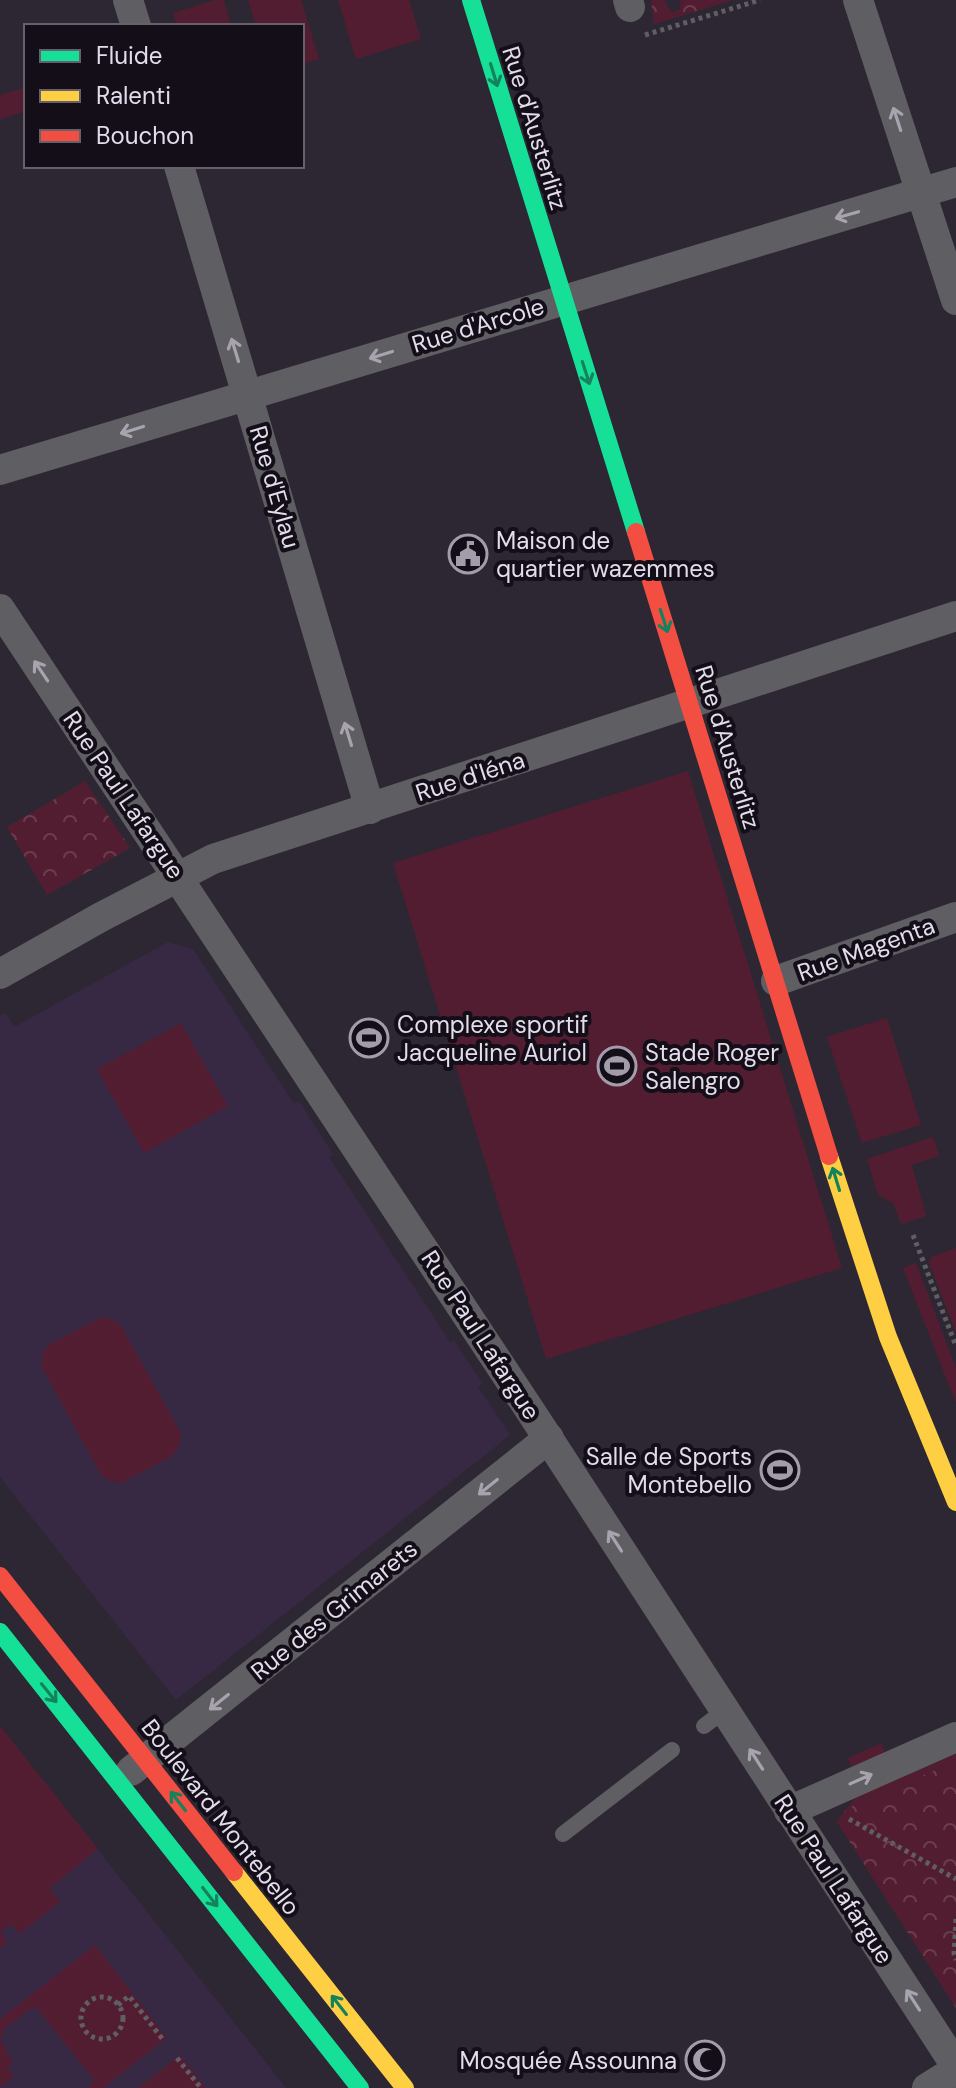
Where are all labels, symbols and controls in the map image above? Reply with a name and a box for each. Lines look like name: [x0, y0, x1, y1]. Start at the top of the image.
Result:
legend: [24, 24, 304, 168]
text: Fluide: [96, 40, 162, 71]
street label: Rue d'Austerlitz: [495, 42, 575, 214]
one-way arrow: [487, 61, 502, 87]
text: Ralenti: [96, 80, 171, 111]
one-way arrow: [889, 106, 904, 132]
text: Bouchon: [96, 120, 194, 151]
one-way arrow: [834, 208, 860, 223]
street label: Rue d'Arcole: [408, 290, 548, 360]
one-way arrow: [227, 338, 242, 364]
one-way arrow: [368, 348, 394, 363]
one-way arrow: [579, 361, 594, 386]
street label: Rue d'Eylau: [243, 422, 307, 552]
one-way arrow: [119, 423, 145, 438]
place label: Maison de quartier wazemmes: [496, 525, 715, 584]
public building icon: Maison de quartier wazemmes: [447, 533, 489, 575]
one-way arrow: [657, 608, 672, 634]
one-way arrow: [33, 660, 49, 683]
street label: Rue d'Austerlitz: [688, 661, 768, 833]
street label: Rue Paul Lafargue: [56, 705, 192, 885]
one-way arrow: [340, 721, 355, 747]
street label: Rue d'Iéna: [411, 744, 529, 808]
street label: Rue Magenta: [793, 910, 939, 988]
place label: Complexe sportif Jacqueline Auriol: [397, 1009, 588, 1068]
sports icon: Complexe sportif Jacqueline Auriol: [348, 1017, 390, 1059]
place label: Stade Roger Salengro: [645, 1037, 779, 1096]
sports icon: Stade Roger Salengro: [596, 1045, 638, 1087]
one-way arrow: [828, 1166, 843, 1191]
street label: Rue Paul Lafargue: [415, 1244, 547, 1426]
place label: Salle de Sports Montebello: [586, 1441, 752, 1500]
sports icon: Salle de Sports Montebello: [759, 1449, 801, 1491]
one-way arrow: [478, 1478, 499, 1496]
one-way arrow: [606, 1530, 622, 1553]
street label: Rue des Grimarets: [244, 1533, 424, 1687]
one-way arrow: [40, 1682, 58, 1702]
one-way arrow: [209, 1693, 230, 1710]
street label: Boulevard Montebello: [135, 1713, 307, 1921]
one-way arrow: [748, 1748, 764, 1771]
one-way arrow: [848, 1771, 873, 1786]
street label: Rue Paul Lafargue: [768, 1788, 900, 1970]
one-way arrow: [169, 1791, 186, 1812]
one-way arrow: [202, 1885, 219, 1907]
one-way arrow: [905, 1990, 922, 2012]
one-way arrow: [330, 1995, 348, 2016]
mosque icon: Mosquée Assounna: [684, 2039, 726, 2081]
place label: Mosquée Assounna: [459, 2045, 677, 2076]

